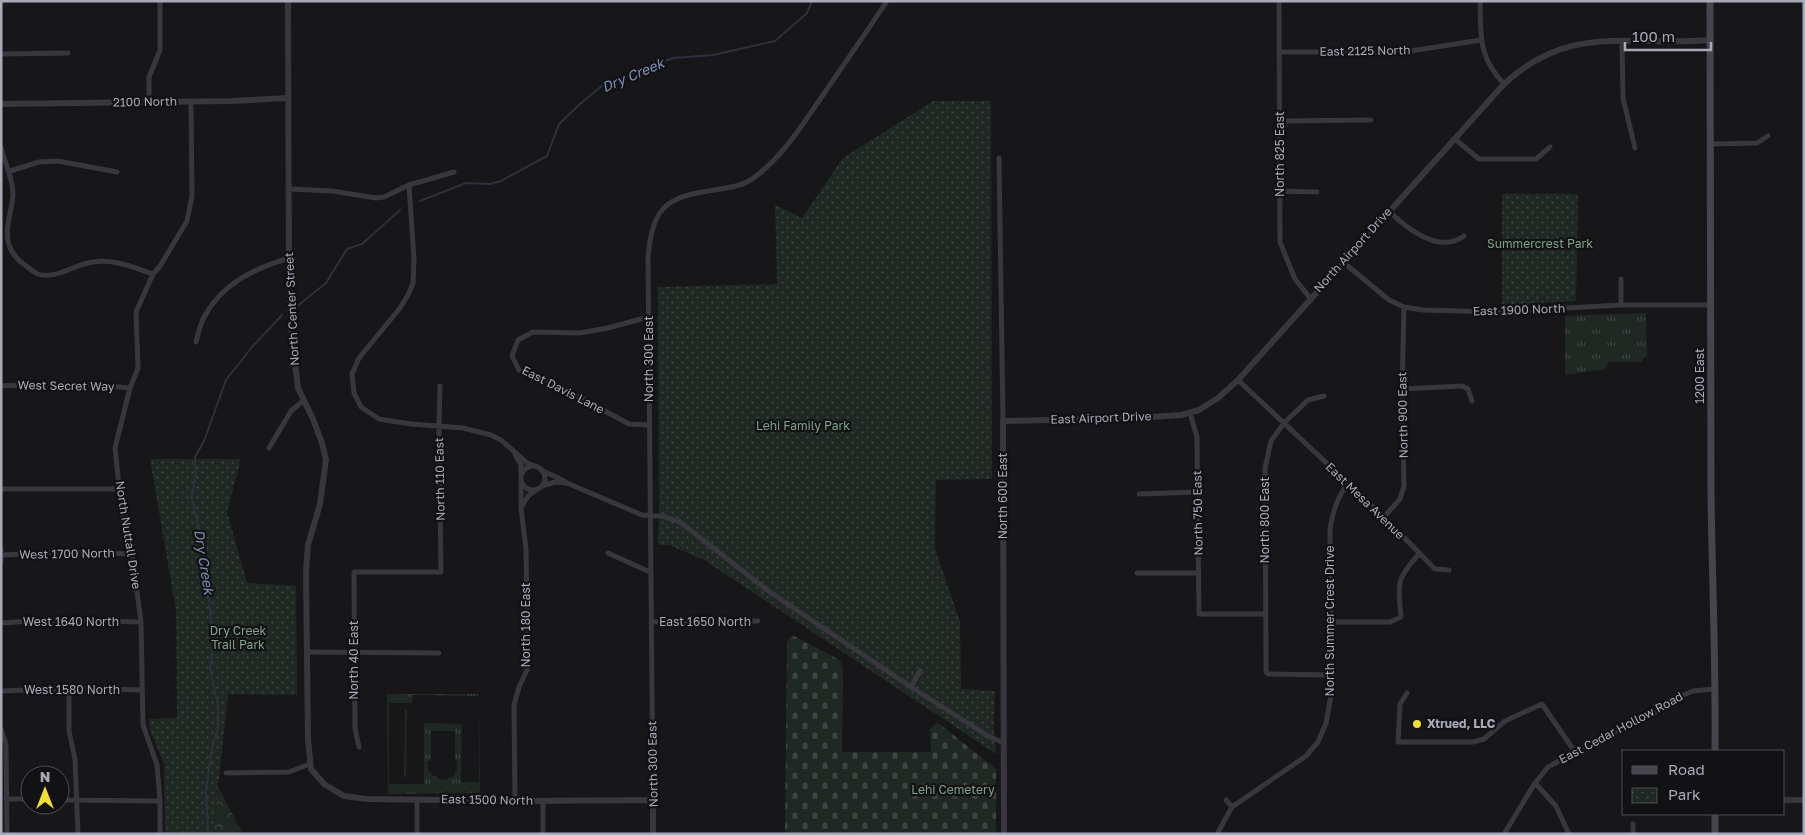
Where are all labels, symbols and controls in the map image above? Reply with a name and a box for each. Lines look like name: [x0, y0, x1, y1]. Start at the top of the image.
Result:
scale bar: [1625, 20, 1711, 52]
text: 100 m: [1632, 27, 1675, 45]
street label: East 2125 North: [1319, 42, 1411, 59]
water label: Dry Creek: [599, 53, 668, 95]
street label: 2100 North: [113, 93, 177, 110]
street label: North 825 East: [1272, 111, 1287, 197]
street label: North Airport Drive: [1310, 204, 1395, 295]
park label: Summercrest Park: [1487, 236, 1593, 251]
street label: North Center Street: [281, 252, 302, 366]
street label: East 1900 North: [1472, 300, 1565, 319]
street label: North 300 East: [641, 316, 656, 402]
street label: 1200 East: [1692, 348, 1707, 404]
street label: East Davis Lane: [520, 362, 607, 417]
street label: North 900 East: [1394, 371, 1411, 458]
street label: West Secret Way: [17, 377, 115, 394]
street label: East Airport Drive: [1050, 408, 1152, 427]
park label: Lehi Family Park: [756, 418, 850, 433]
street label: North 110 East: [431, 437, 448, 521]
street label: North 600 East: [995, 452, 1010, 539]
street label: East Mesa Avenue: [1323, 459, 1408, 542]
street label: North 750 East: [1189, 470, 1206, 556]
street label: North 800 East: [1257, 476, 1272, 563]
street label: North Nuttall Drive: [113, 480, 144, 590]
water label: Dry Creek: [191, 528, 218, 598]
street label: West 1700 North: [19, 545, 115, 562]
street label: North Summer Crest Drive: [1322, 546, 1337, 696]
street label: North 180 East: [518, 582, 533, 668]
street label: West 1640 North: [23, 614, 119, 629]
street label: East 1650 North: [659, 614, 751, 629]
street label: North 40 East: [346, 620, 361, 700]
park label: Dry Creek Trail Park: [210, 623, 267, 652]
street label: West 1580 North: [24, 682, 120, 697]
street label: East Cedar Hollow Road: [1556, 688, 1685, 767]
place label: Xtrued, LLC: [1427, 716, 1496, 731]
marker: Xtrued, LLC: [1411, 718, 1423, 730]
street label: North 300 East: [644, 720, 661, 807]
legend: [1622, 750, 1785, 815]
text: Road: [1668, 760, 1705, 778]
north arrow: [20, 765, 70, 815]
text: N: [40, 768, 50, 785]
park label: Lehi Cemetery: [911, 782, 995, 797]
text: Park: [1668, 785, 1701, 803]
street label: East 1500 North: [441, 791, 533, 808]

